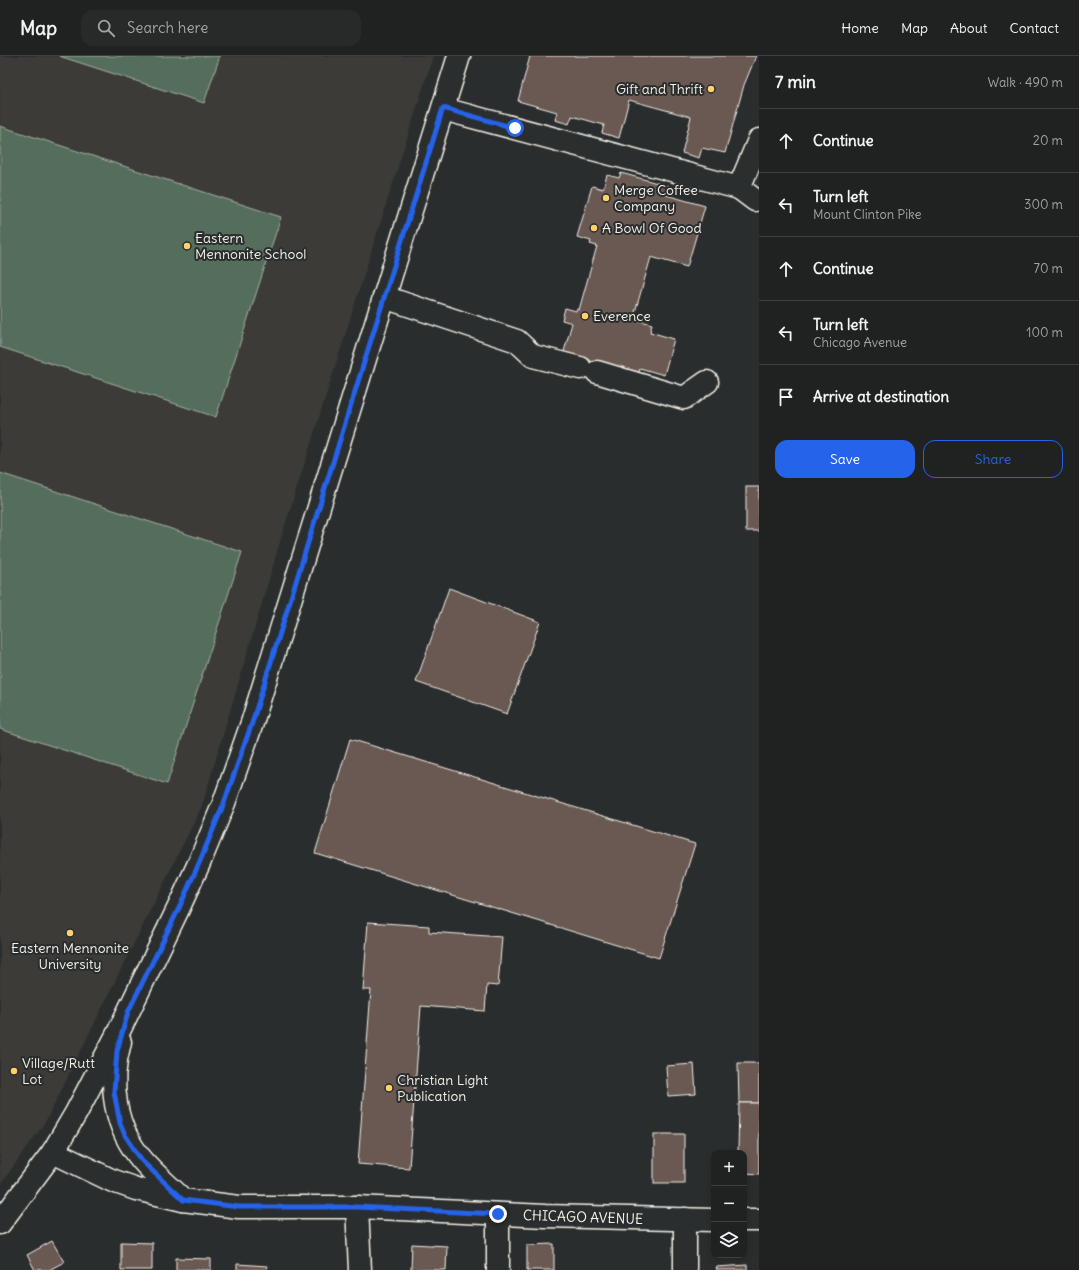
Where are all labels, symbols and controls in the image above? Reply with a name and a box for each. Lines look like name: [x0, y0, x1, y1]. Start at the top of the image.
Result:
search box: [81, 10, 361, 46]
text: Map: [20, 16, 57, 40]
icon: search: [95, 17, 117, 39]
text: Search here: [127, 18, 208, 37]
text: Home: [841, 19, 879, 37]
text: Map: [901, 19, 928, 37]
text: About: [950, 19, 988, 37]
text: Contact: [1010, 19, 1059, 37]
text: 7 min: [775, 71, 816, 93]
text: Walk · 490 m: [988, 74, 1063, 91]
place label: Gift and Thrift: [616, 80, 703, 98]
marker: Gift and Thrift: [706, 84, 716, 94]
route start: [506, 119, 524, 137]
icon: ahead: [775, 130, 797, 152]
text: Continue: [813, 131, 874, 150]
text: 20 m: [1033, 132, 1063, 149]
place label: Merge Coffee Company: [614, 181, 698, 215]
text: Turn left: [813, 187, 868, 206]
marker: Merge Coffee Company: [601, 193, 611, 203]
icon: left: [775, 194, 797, 216]
text: 300 m: [1024, 196, 1063, 213]
text: Mount Clinton Pike: [813, 206, 922, 223]
place label: A Bowl Of Good: [602, 219, 702, 237]
marker: A Bowl Of Good: [589, 223, 599, 233]
place label: Eastern Mennonite School: [195, 229, 306, 263]
marker: Eastern Mennonite School: [182, 241, 192, 251]
icon: ahead: [775, 258, 797, 280]
text: Continue: [813, 259, 874, 278]
text: 70 m: [1034, 260, 1063, 277]
place label: Everence: [593, 307, 651, 325]
marker: Everence: [580, 311, 590, 321]
text: Turn left: [813, 315, 868, 334]
icon: left: [775, 322, 797, 344]
text: 100 m: [1026, 324, 1063, 341]
text: Chicago Avenue: [813, 334, 907, 351]
icon: arrive: [775, 386, 797, 408]
text: Arrive at destination: [813, 387, 949, 406]
button: Save: [775, 440, 915, 478]
button: Share: [923, 440, 1063, 478]
marker: Eastern Mennonite University: [65, 928, 75, 938]
place label: Eastern Mennonite University: [11, 939, 129, 973]
place label: Village/Rutt Lot: [22, 1054, 95, 1088]
marker: Village/Rutt Lot: [9, 1066, 19, 1076]
place label: Christian Light Publication: [397, 1071, 488, 1105]
marker: Christian Light Publication: [384, 1083, 394, 1093]
map controls: [711, 1150, 747, 1258]
button: +: [711, 1150, 747, 1186]
button: −: [711, 1186, 747, 1222]
route end: [489, 1205, 507, 1223]
street label: CHICAGO AVENUE: [522, 1206, 644, 1228]
button: layers: [711, 1222, 747, 1258]

